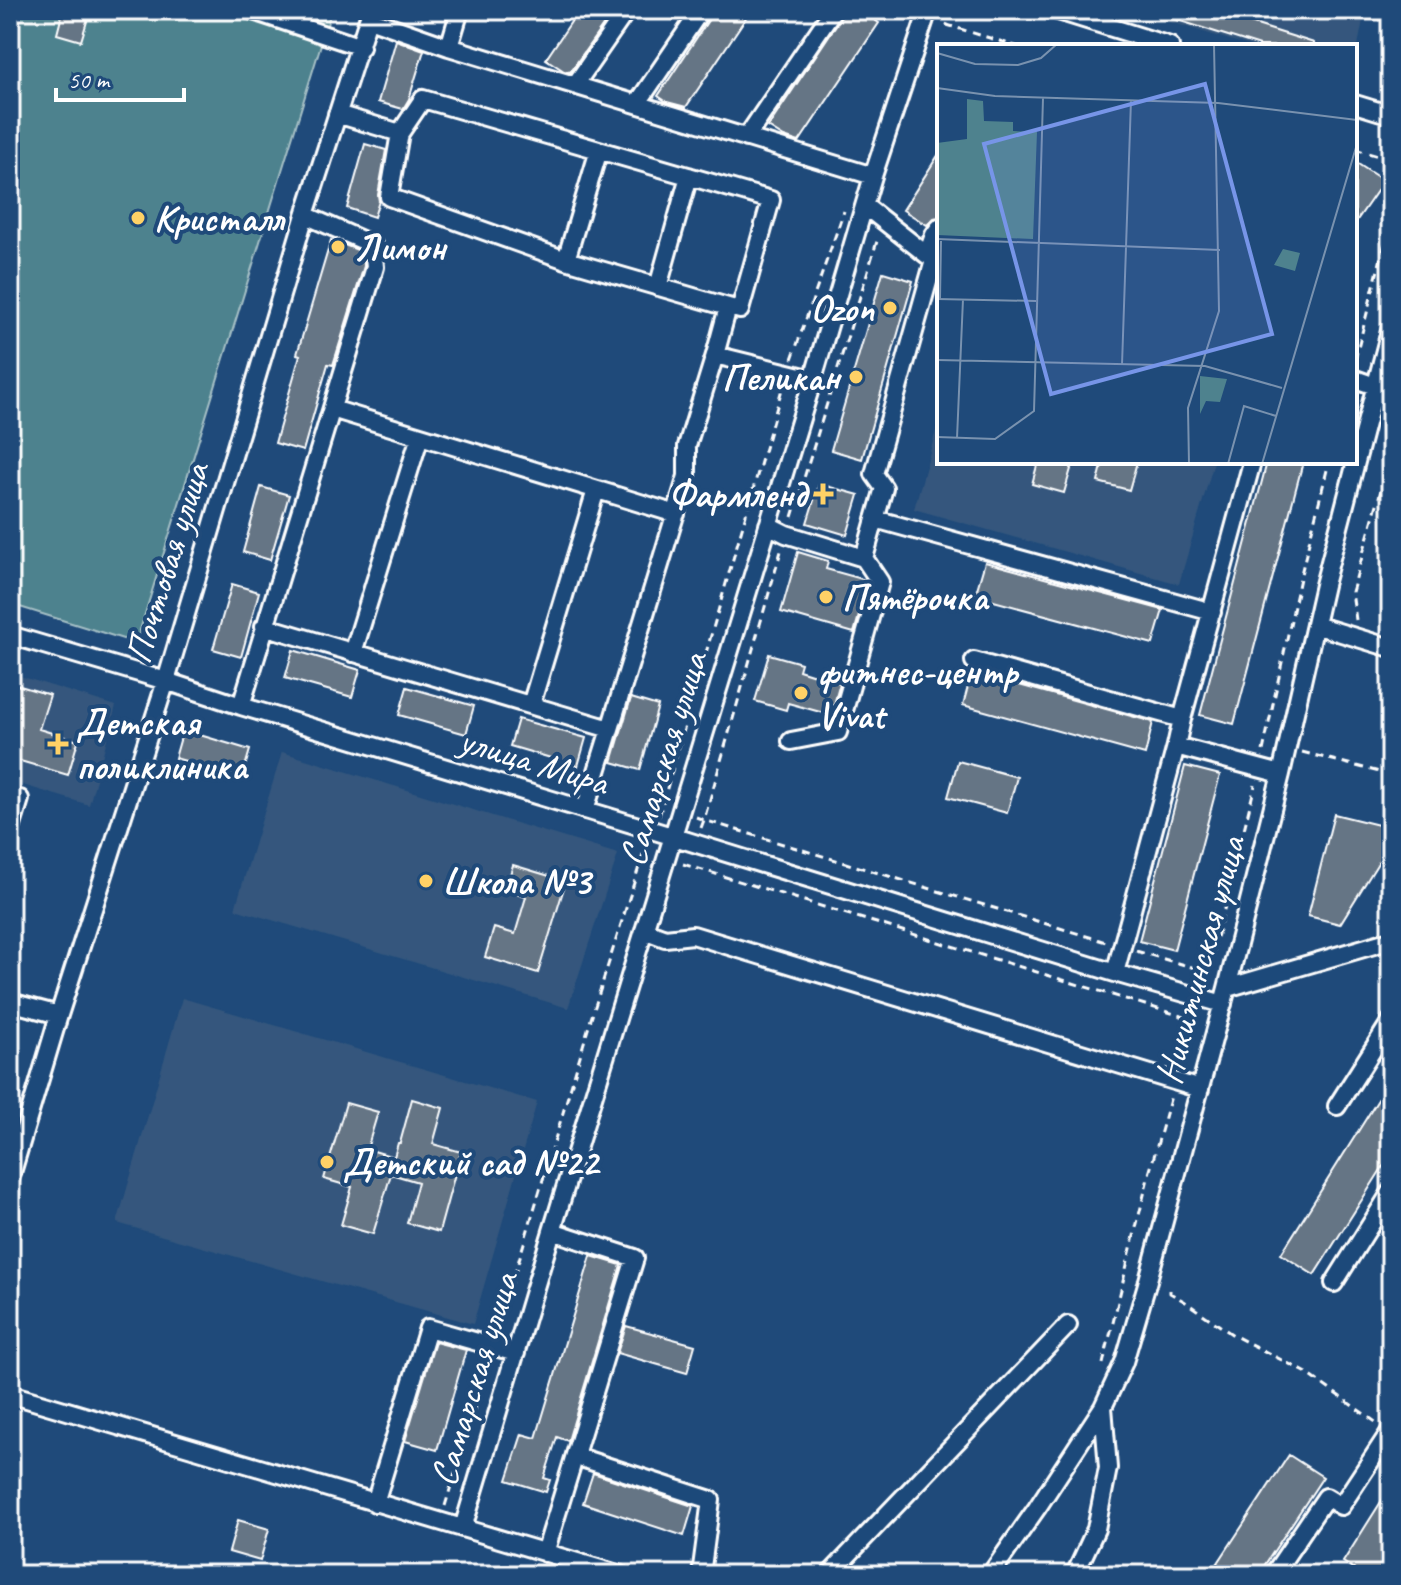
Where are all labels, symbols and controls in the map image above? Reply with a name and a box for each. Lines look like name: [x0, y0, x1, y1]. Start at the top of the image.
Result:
inset map: [937, 44, 1357, 464]
scale bar: [56, 52, 184, 102]
text: 50 m: [68, 65, 111, 95]
place label: Кристалл: [154, 195, 286, 242]
marker: Кристалл: [129, 209, 147, 227]
place label: Лимон: [354, 224, 448, 271]
marker: Лимон: [329, 238, 347, 256]
place label: Ozon: [811, 285, 876, 332]
marker: Ozon: [881, 299, 899, 317]
place label: Пеликан: [722, 354, 843, 401]
marker: Пеликан: [847, 368, 865, 386]
street label: Почтовая улица: [114, 455, 220, 669]
place label: Фармленд: [669, 471, 810, 518]
marker: Фармленд: [814, 485, 832, 503]
place label: Пятёрочка: [842, 574, 990, 621]
marker: Пятёрочка: [817, 588, 835, 606]
street label: Самарская улица: [608, 644, 718, 871]
place label: фитнес-центр Vivat: [817, 648, 1020, 739]
marker: фитнес-центр Vivat: [792, 684, 810, 702]
place label: Детская поликлиника: [76, 699, 249, 790]
street label: улица Мира: [452, 716, 617, 807]
marker: Детская поликлиника: [47, 733, 69, 755]
street label: Никитинская улица: [1144, 829, 1256, 1089]
place label: Школа №3: [442, 858, 594, 905]
marker: Школа №3: [417, 872, 435, 890]
place label: Детский сад №22: [343, 1139, 602, 1186]
marker: Детский сад №22: [318, 1153, 336, 1171]
street label: Самарская улица: [419, 1264, 529, 1491]

